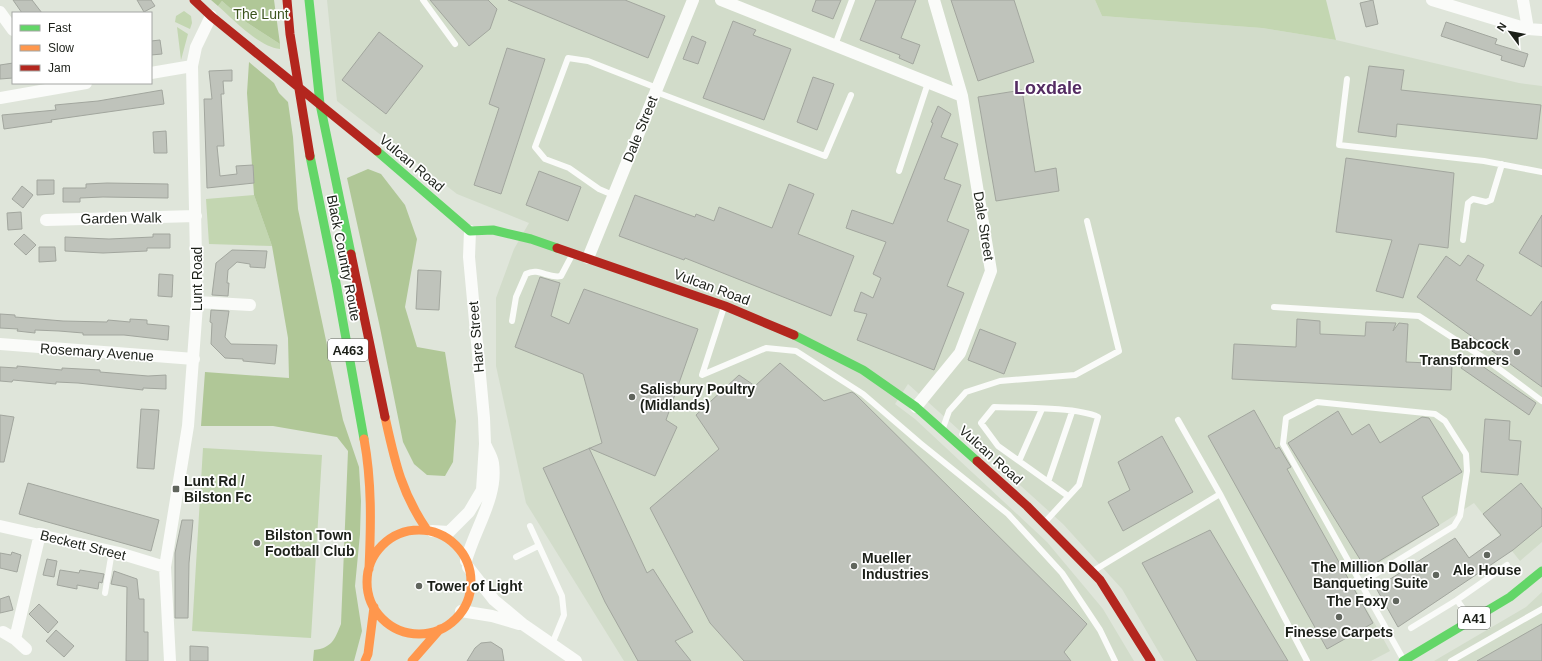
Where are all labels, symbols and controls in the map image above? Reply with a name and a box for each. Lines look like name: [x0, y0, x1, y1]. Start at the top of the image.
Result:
park label: The Lunt: [233, 6, 289, 22]
legend: [12, 12, 152, 84]
north arrow: [1490, 12, 1530, 52]
text: N: [1494, 20, 1509, 33]
text: Fast: [48, 21, 72, 35]
text: Slow: [48, 41, 74, 55]
text: Jam: [48, 61, 71, 75]
district label: Loxdale: [1014, 78, 1082, 98]
street label: Dale Street: [619, 93, 661, 164]
street label: Vulcan Road: [376, 131, 448, 195]
street label: Dale Street: [971, 190, 997, 262]
street label: Black Country Route: [324, 193, 364, 323]
street label: Garden Walk: [80, 209, 163, 227]
street label: Lunt Road: [189, 247, 205, 311]
street label: Vulcan Road: [672, 266, 752, 308]
street label: Hare Street: [465, 301, 487, 373]
place label: Babcock Transformers: [1420, 336, 1509, 368]
road number: A463: [328, 339, 368, 361]
street label: Rosemary Avenue: [40, 340, 155, 364]
marker: Babcock Transformers: [1512, 347, 1522, 357]
place label: Salisbury Poultry (Midlands): [640, 381, 755, 413]
marker: Salisbury Poultry (Midlands): [627, 392, 637, 402]
street label: Vulcan Road: [956, 422, 1026, 488]
place label: Lunt Rd / Bilston Fc: [184, 473, 252, 505]
marker: Lunt Rd / Bilston Fc: [171, 484, 181, 494]
street label: Beckett Street: [38, 527, 128, 563]
place label: Bilston Town Football Club: [265, 527, 354, 559]
marker: Bilston Town Football Club: [252, 538, 262, 548]
place label: Mueller Industries: [862, 550, 929, 582]
marker: Ale House: [1482, 550, 1492, 560]
place label: The Million Dollar Banqueting Suite: [1311, 559, 1429, 591]
marker: Mueller Industries: [849, 561, 859, 571]
place label: Ale House: [1453, 562, 1521, 578]
marker: The Million Dollar Banqueting Suite: [1431, 570, 1441, 580]
place label: Tower of Light: [427, 578, 523, 594]
marker: Tower of Light: [414, 581, 424, 591]
place label: The Foxy: [1327, 593, 1388, 609]
marker: The Foxy: [1391, 596, 1401, 606]
road number: A41: [1458, 607, 1490, 629]
marker: Finesse Carpets: [1334, 612, 1344, 622]
place label: Finesse Carpets: [1285, 624, 1393, 640]

